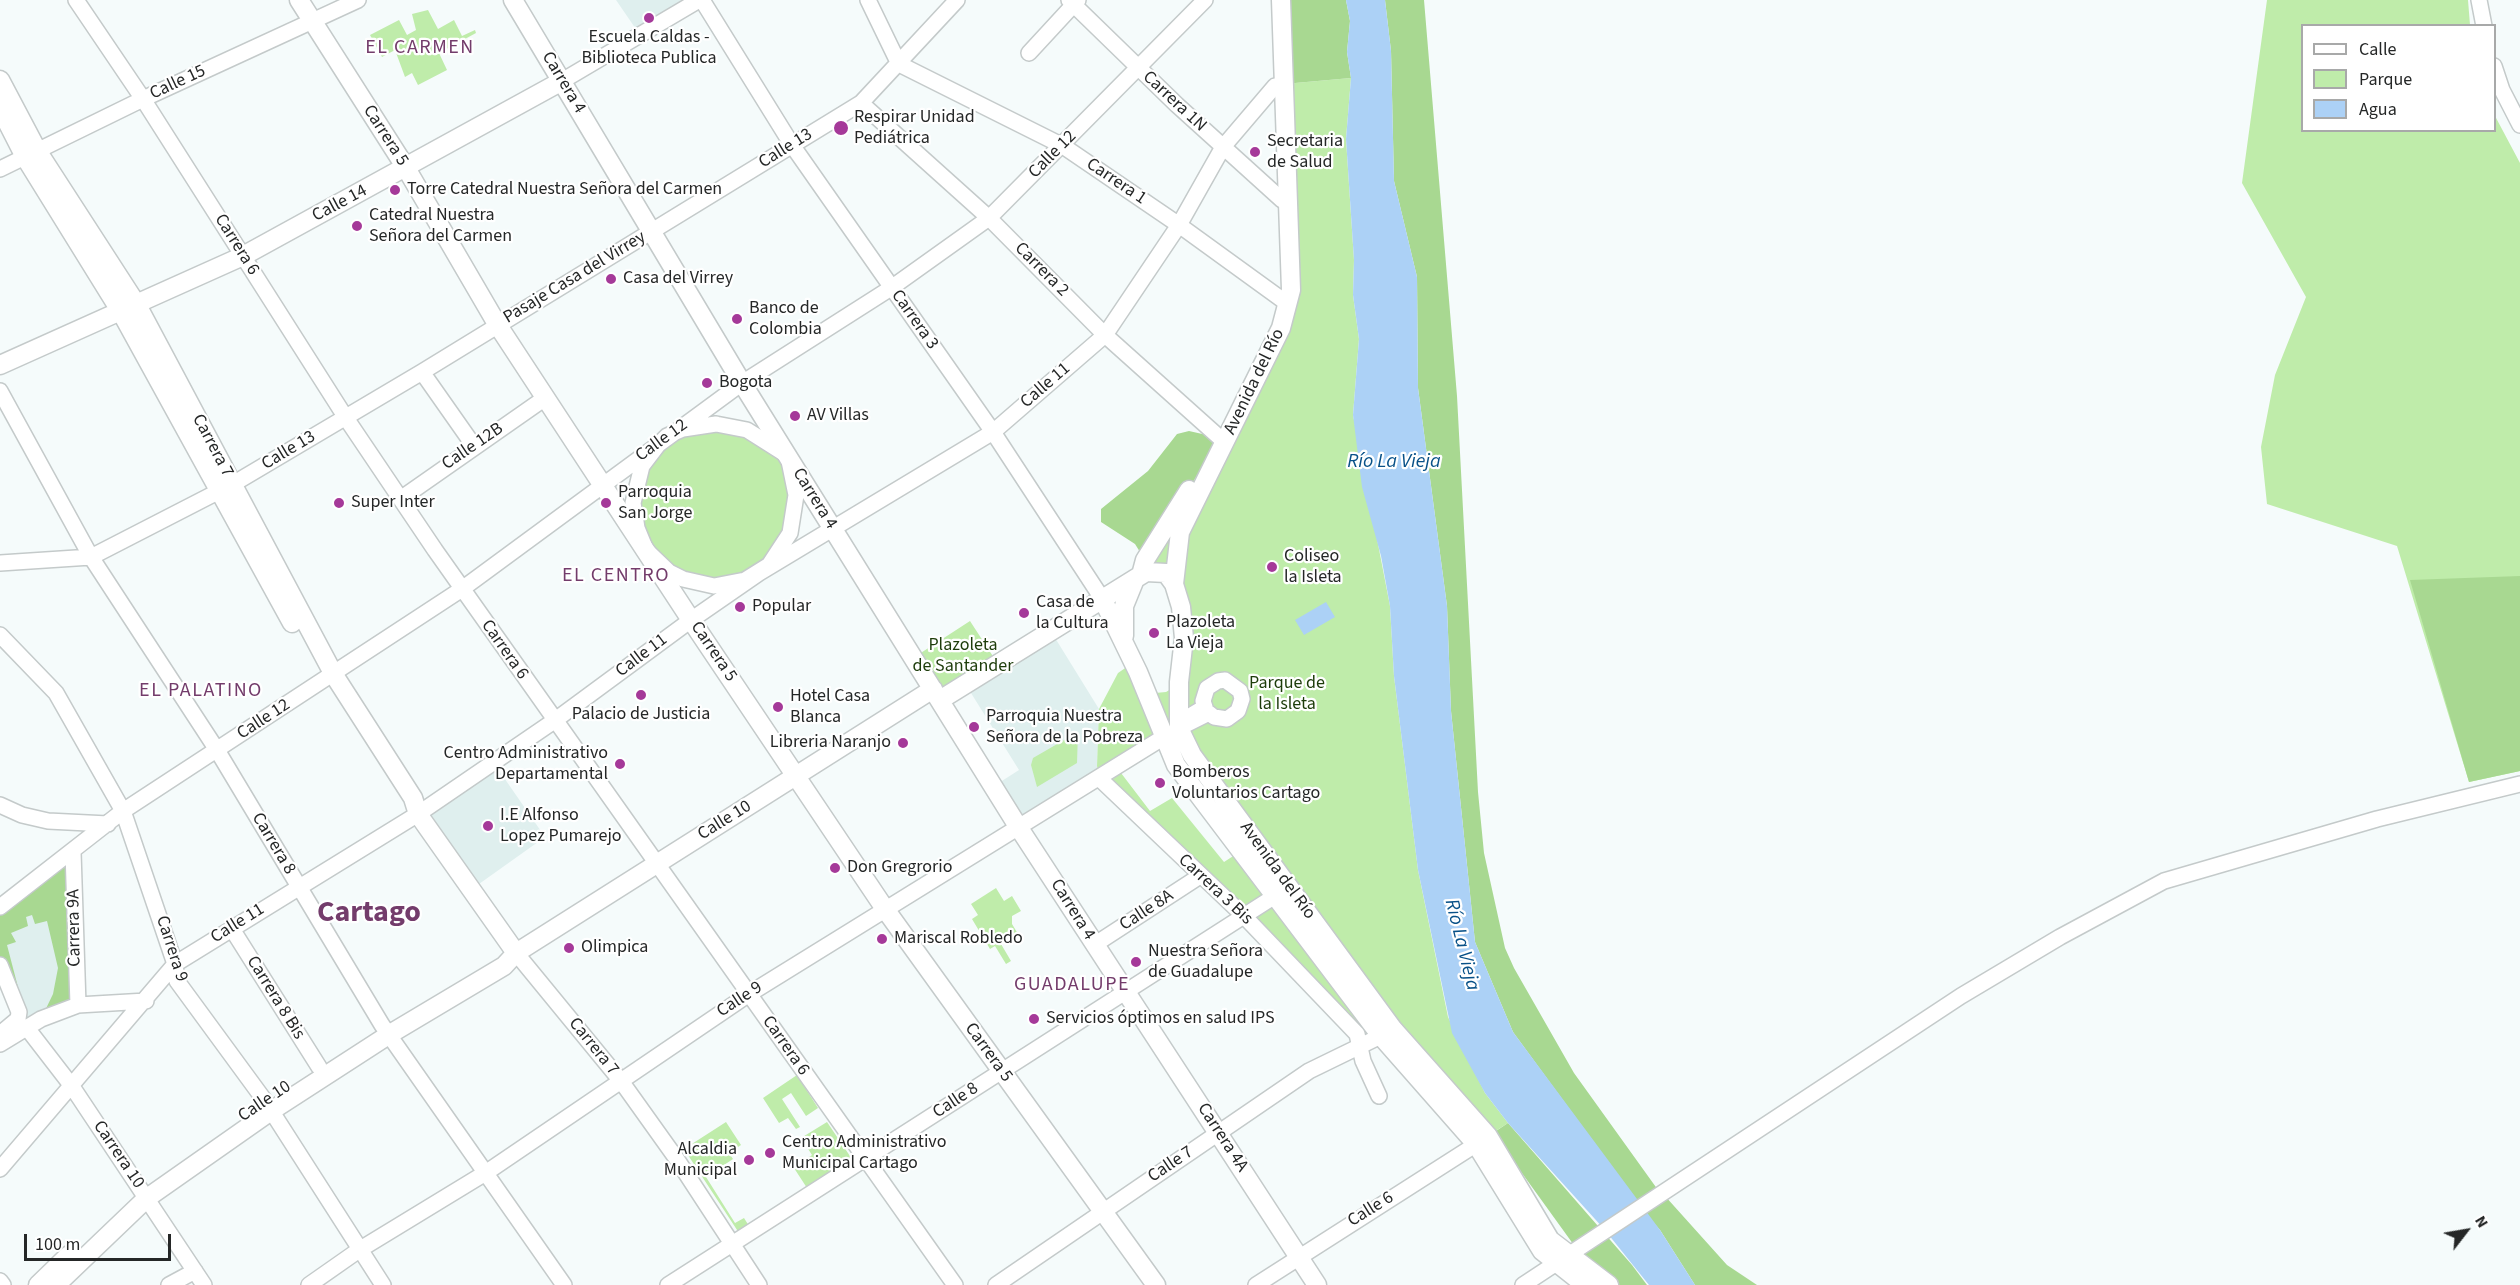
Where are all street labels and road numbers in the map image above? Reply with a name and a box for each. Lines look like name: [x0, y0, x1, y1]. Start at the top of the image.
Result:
street label: Carrera 4: [536, 48, 590, 118]
street label: Calle 15: [147, 61, 209, 105]
street label: Carrera 1N: [1137, 67, 1211, 137]
street label: Carrera 5: [357, 102, 413, 170]
street label: Calle 13: [755, 124, 817, 174]
street label: Calle 12: [1025, 127, 1081, 183]
street label: Carrera 1: [1082, 154, 1150, 210]
street label: Calle 14: [309, 181, 371, 227]
street label: Carrera 6: [209, 210, 263, 280]
street label: Pasaje Casa del Virrey: [500, 227, 650, 329]
street label: Carrera 2: [1009, 238, 1073, 302]
street label: Carrera 3: [886, 286, 942, 354]
street label: Avenida del Río: [1220, 325, 1290, 439]
street label: Calle 11: [1017, 359, 1075, 413]
street label: Carrera 7: [186, 411, 238, 481]
street label: Calle 12: [632, 415, 692, 467]
street label: Calle 12B: [438, 419, 508, 475]
street label: Calle 13: [258, 427, 320, 475]
street label: Carrera 4: [787, 464, 841, 534]
street label: Carrera 6: [476, 616, 532, 684]
street label: Carrera 5: [685, 618, 741, 686]
street label: Calle 11: [612, 630, 672, 682]
street label: Calle 12: [233, 695, 295, 745]
street label: Calle 10: [694, 796, 756, 846]
street label: Carrera 8: [246, 809, 300, 879]
street label: Avenida del Río: [1234, 818, 1320, 924]
street label: Carrera 3 Bis: [1173, 850, 1257, 930]
street label: Carrera 4: [1045, 875, 1099, 945]
street label: Calle 8A: [1116, 886, 1178, 936]
street label: Carrera 9A: [64, 889, 86, 967]
street label: Calle 11: [207, 899, 269, 949]
street label: Carrera 9: [150, 913, 192, 985]
street label: Carrera 8 Bis: [241, 952, 309, 1044]
street label: Calle 9: [713, 977, 767, 1023]
street label: Carrera 6: [757, 1012, 813, 1080]
street label: Carrera 7: [563, 1014, 623, 1080]
street label: Carrera 5: [959, 1019, 1017, 1087]
street label: Calle 10: [235, 1077, 295, 1127]
street label: Calle 8: [929, 1078, 983, 1124]
street label: Carrera 4A: [1192, 1099, 1252, 1177]
street label: Carrera 10: [88, 1117, 148, 1193]
street label: Calle 7: [1144, 1142, 1198, 1188]
street label: Calle 6: [1344, 1188, 1398, 1232]

